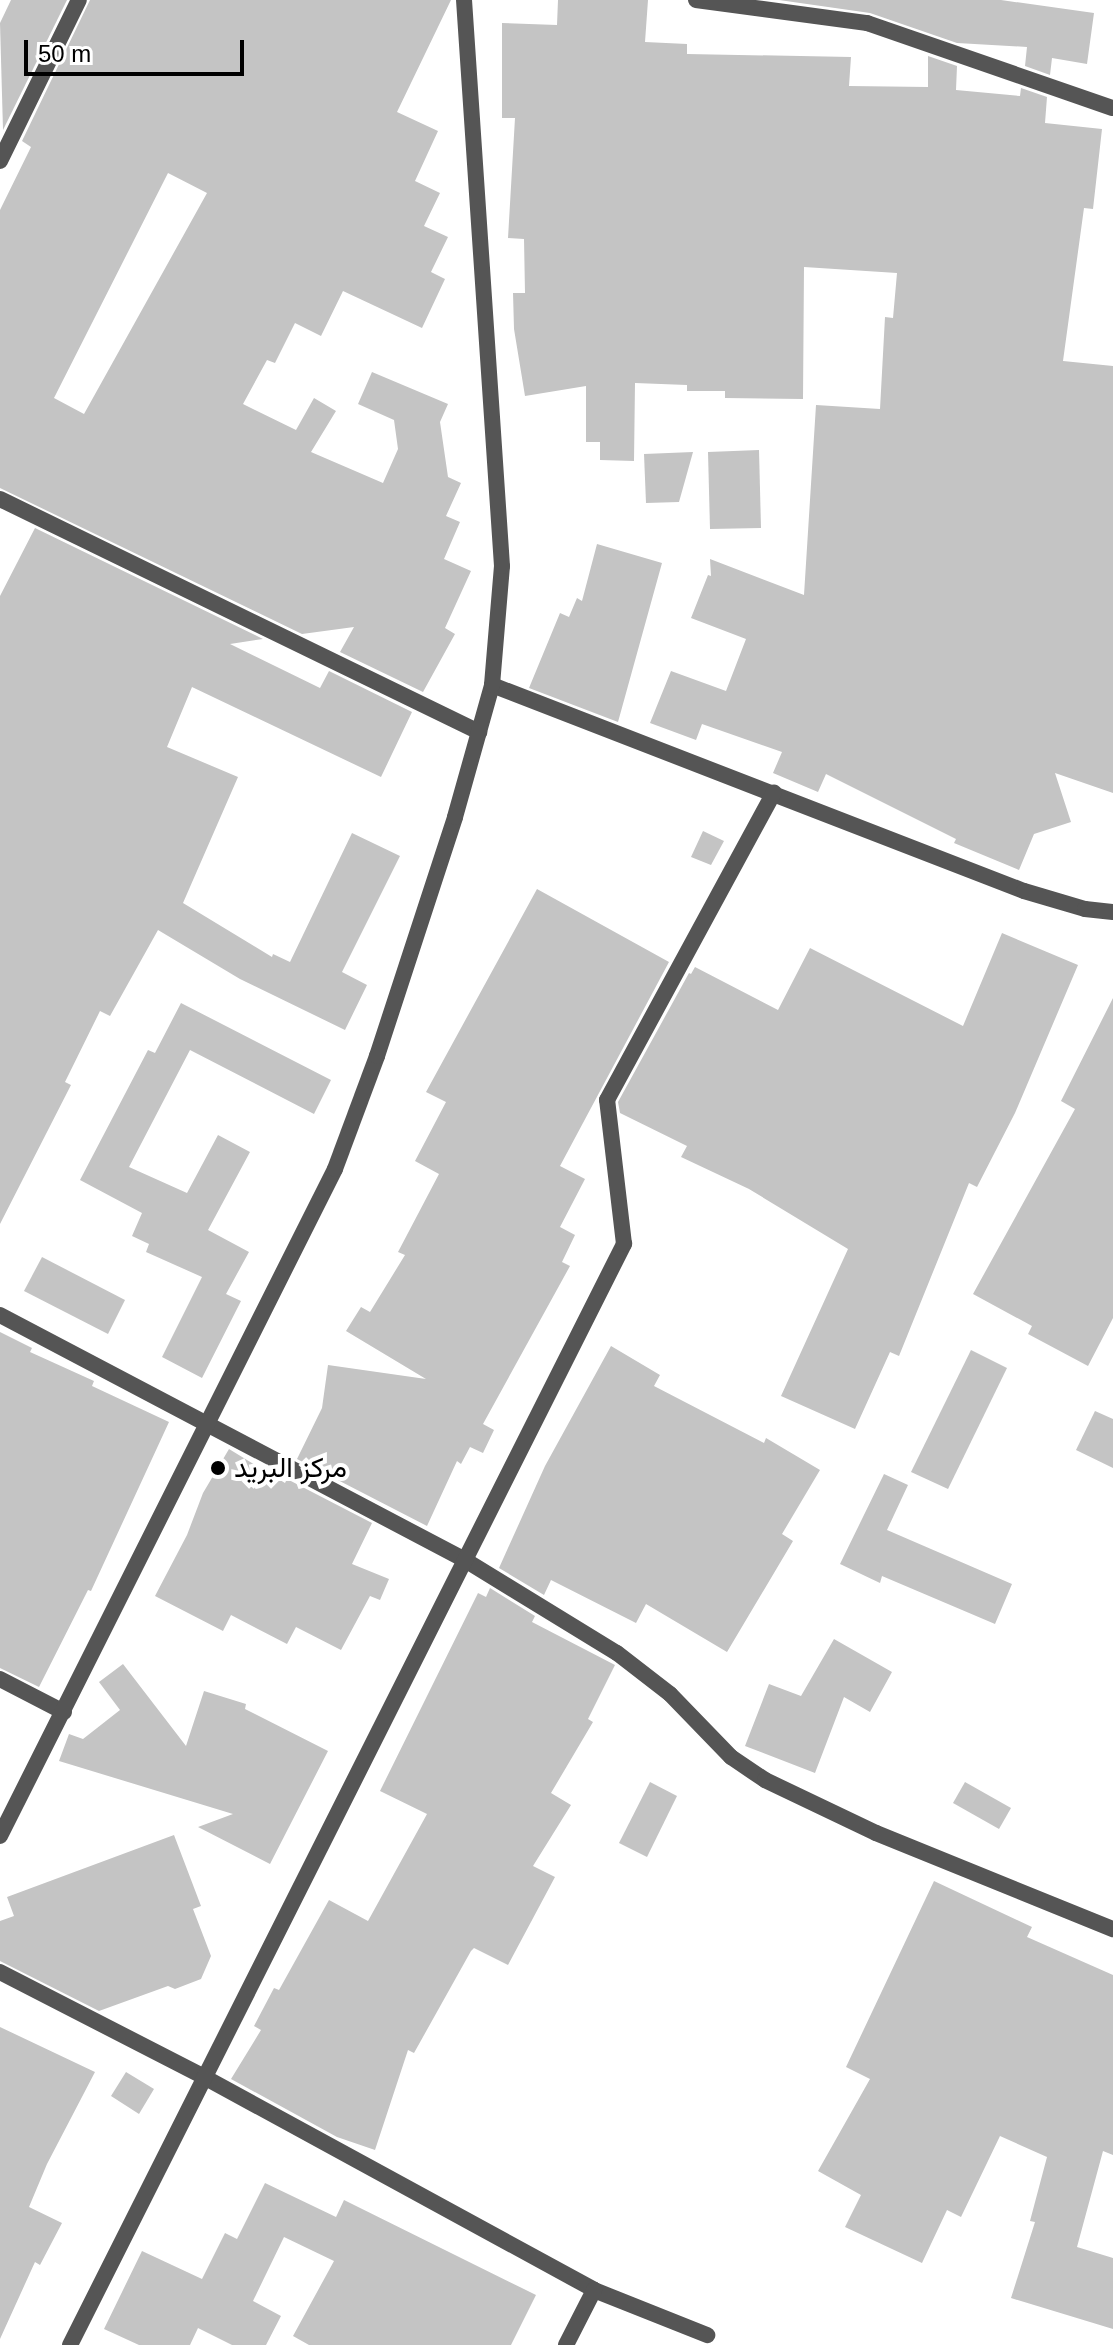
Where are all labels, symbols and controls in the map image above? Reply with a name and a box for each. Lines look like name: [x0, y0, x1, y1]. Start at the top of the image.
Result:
scale bar: [28, 24, 248, 74]
text: 50 m: [38, 40, 91, 67]
place label: مركز البريد: [234, 1451, 347, 1485]
marker: مركز البريد: [209, 1459, 227, 1477]

